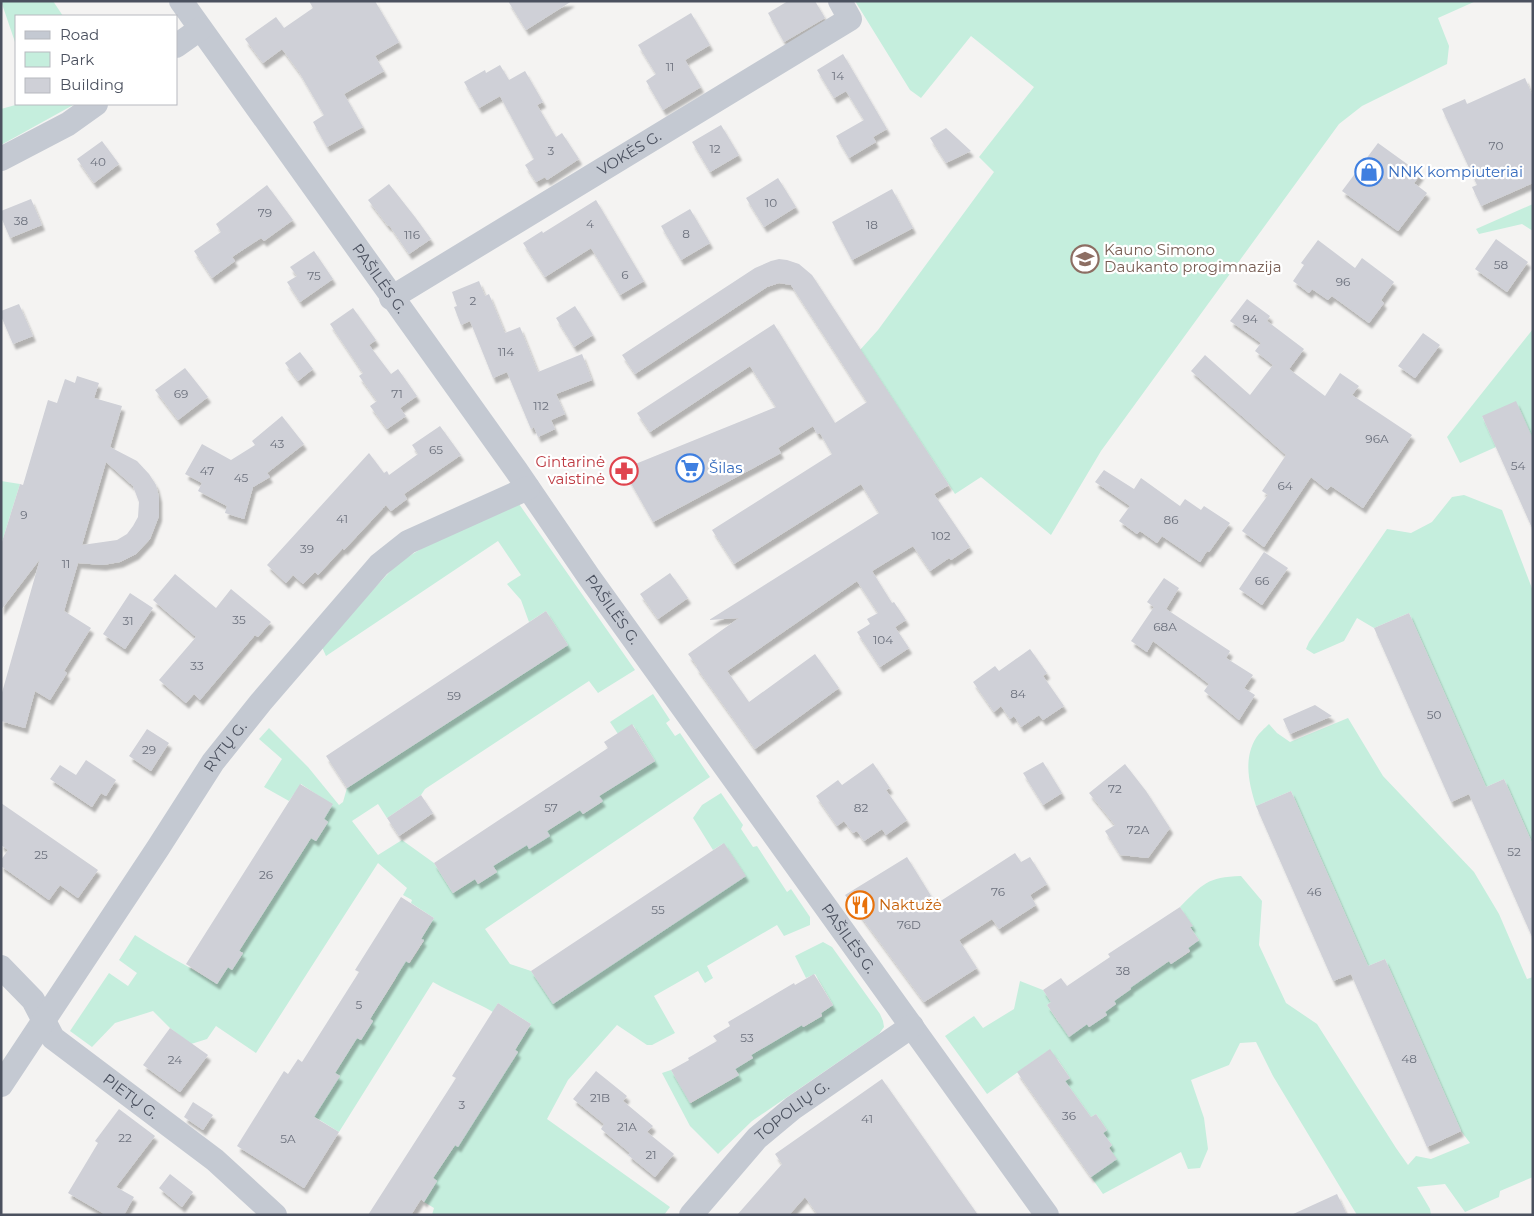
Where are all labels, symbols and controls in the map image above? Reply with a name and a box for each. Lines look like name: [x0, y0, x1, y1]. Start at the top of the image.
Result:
legend: [15, 15, 178, 105]
text: Road: [60, 25, 99, 44]
text: Park: [60, 50, 94, 69]
house number: 11: [666, 59, 674, 74]
house number: 14: [832, 68, 844, 83]
text: Building: [60, 75, 124, 94]
street label: VOKĖS G.: [594, 126, 665, 179]
house number: 70: [1489, 138, 1503, 153]
house number: 12: [709, 141, 721, 156]
house number: 3: [548, 143, 555, 158]
house number: 40: [90, 154, 106, 169]
shop icon: NNK kompiuteriai: [1354, 157, 1384, 187]
place label: NNK kompiuteriai: [1388, 162, 1523, 181]
house number: 10: [765, 195, 777, 210]
house number: 79: [258, 205, 272, 220]
house number: 38: [14, 213, 29, 228]
house number: 4: [586, 216, 594, 231]
house number: 18: [866, 217, 878, 232]
house number: 8: [682, 226, 690, 241]
house number: 116: [404, 227, 420, 242]
street label: PAŠILĖS G.: [348, 239, 411, 317]
place label: Kauno Simono Daukanto progimnazija: [1104, 240, 1282, 276]
school or university icon: Kauno Simono Daukanto progimnazija: [1070, 244, 1100, 274]
house number: 58: [1494, 257, 1509, 272]
house number: 6: [621, 267, 629, 282]
house number: 75: [307, 268, 321, 283]
house number: 96: [1336, 274, 1350, 289]
house number: 2: [470, 293, 477, 308]
house number: 94: [1242, 311, 1258, 326]
house number: 114: [498, 344, 514, 359]
house number: 69: [174, 386, 188, 401]
house number: 71: [391, 386, 403, 401]
house number: 112: [533, 398, 549, 413]
house number: 96A: [1365, 431, 1389, 446]
house number: 43: [270, 436, 284, 451]
house number: 65: [429, 442, 443, 457]
place label: Gintarinė vaistinė: [535, 452, 605, 488]
supermarket icon: Šilas: [675, 453, 705, 483]
pharmacy icon: Gintarinė vaistinė: [609, 456, 639, 486]
place label: Šilas: [709, 458, 742, 477]
house number: 54: [1511, 458, 1525, 473]
house number: 47: [200, 463, 214, 478]
house number: 45: [234, 470, 249, 485]
house number: 64: [1277, 478, 1293, 493]
house number: 9: [20, 507, 28, 522]
house number: 41: [336, 511, 348, 526]
house number: 86: [1164, 512, 1178, 527]
house number: 102: [931, 528, 951, 543]
house number: 39: [300, 541, 314, 556]
house number: 11: [62, 556, 70, 571]
street label: PAŠILĖS G.: [581, 571, 644, 648]
house number: 66: [1255, 573, 1269, 588]
house number: 35: [232, 612, 246, 627]
house number: 31: [122, 613, 134, 628]
house number: 68A: [1153, 619, 1177, 634]
house number: 104: [873, 632, 893, 647]
house number: 33: [190, 658, 204, 673]
house number: 84: [1010, 686, 1026, 701]
house number: 59: [447, 688, 461, 703]
house number: 50: [1427, 707, 1441, 722]
street label: RYTŲ G.: [199, 717, 251, 775]
house number: 29: [142, 742, 156, 757]
house number: 72: [1108, 781, 1122, 796]
house number: 57: [544, 800, 558, 815]
house number: 82: [854, 800, 868, 815]
house number: 72A: [1127, 822, 1150, 837]
house number: 52: [1507, 844, 1521, 859]
house number: 25: [34, 847, 48, 862]
house number: 26: [259, 867, 273, 882]
house number: 76: [991, 884, 1005, 899]
house number: 46: [1306, 884, 1322, 899]
restaurant icon: Naktužė: [845, 890, 875, 920]
place label: Naktužė: [879, 895, 942, 914]
street label: PAŠILĖS G.: [817, 900, 881, 977]
house number: 55: [651, 902, 665, 917]
house number: 76D: [897, 917, 921, 932]
house number: 38: [1116, 963, 1131, 978]
house number: 5: [356, 997, 363, 1012]
house number: 53: [740, 1030, 754, 1045]
house number: 48: [1401, 1051, 1417, 1066]
house number: 24: [168, 1052, 182, 1067]
street label: PIETŲ G.: [99, 1069, 162, 1123]
street label: TOPOLIŲ G.: [751, 1076, 833, 1145]
house number: 21B: [590, 1090, 610, 1105]
house number: 3: [459, 1097, 466, 1112]
house number: 36: [1062, 1108, 1076, 1123]
house number: 41: [861, 1111, 873, 1126]
house number: 21A: [617, 1119, 637, 1134]
house number: 22: [118, 1130, 132, 1145]
house number: 5A: [280, 1131, 296, 1146]
house number: 21: [645, 1147, 657, 1162]

